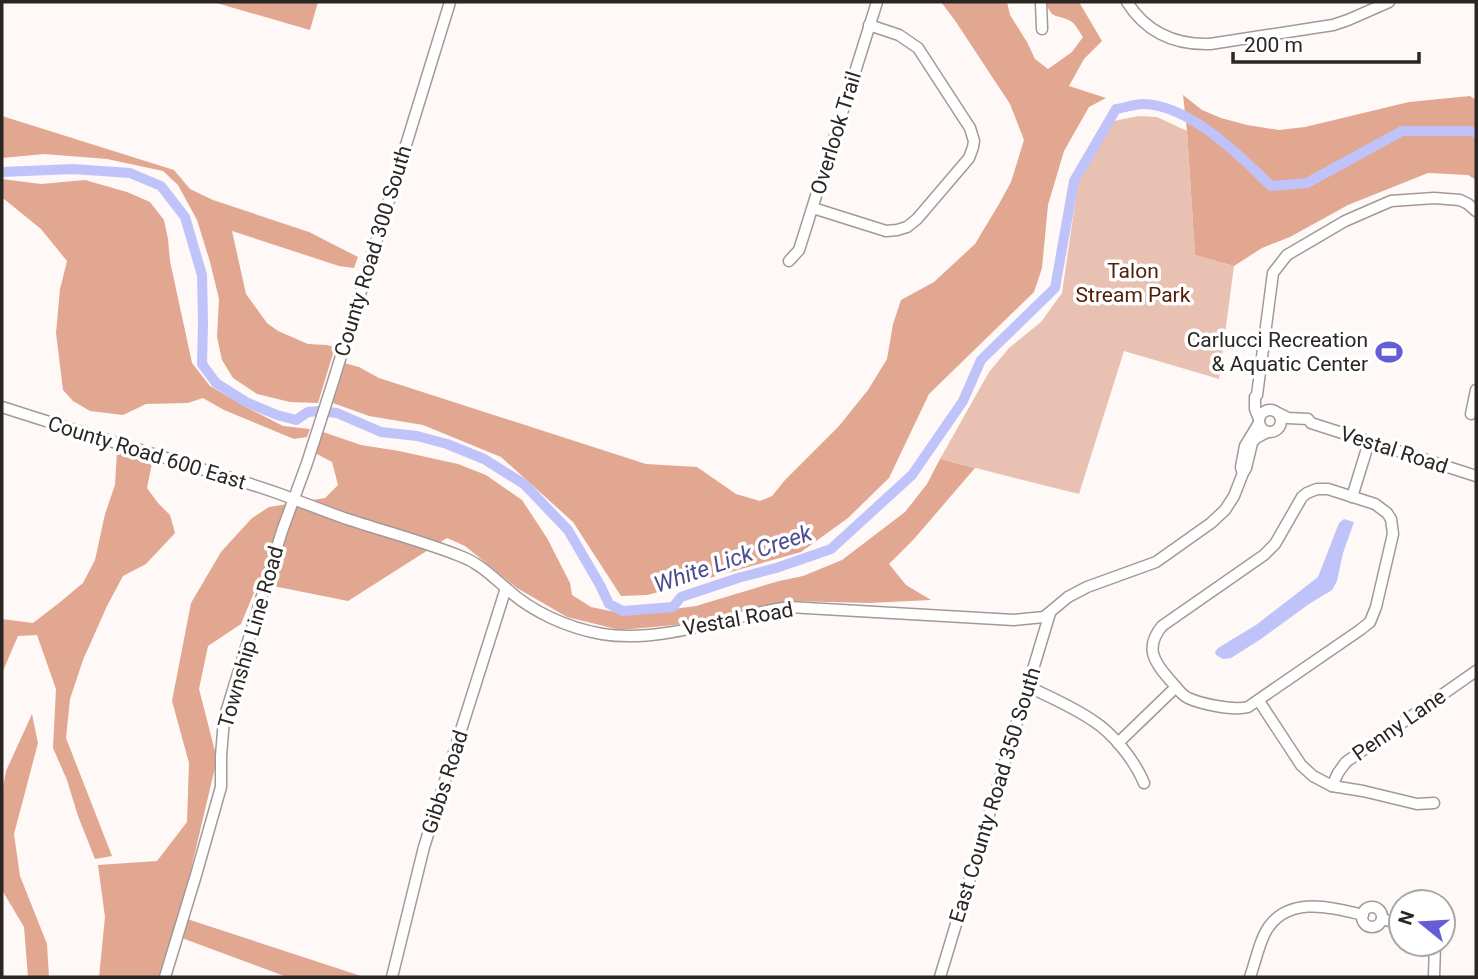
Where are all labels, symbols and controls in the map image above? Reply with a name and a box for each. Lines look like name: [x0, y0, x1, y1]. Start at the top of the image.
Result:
scale bar: [1233, 21, 1418, 65]
text: 200 m: [1244, 33, 1303, 57]
street label: Overlook Trail: [806, 69, 866, 197]
street label: County Road 300 South: [329, 143, 417, 359]
park label: Talon Stream Park: [1076, 259, 1191, 307]
place label: Carlucci Recreation & Aquatic Center: [1187, 328, 1368, 376]
sports icon: Carlucci Recreation & Aquatic Center: [1374, 337, 1404, 367]
street label: County Road 600 East: [45, 411, 249, 495]
street label: Vestal Road: [1337, 421, 1451, 479]
water label: White Lick Creek: [651, 519, 816, 599]
street label: Township Line Road: [214, 543, 288, 731]
street label: Vestal Road: [681, 597, 795, 641]
street label: East County Road 350 South: [945, 665, 1045, 925]
street label: Penny Lane: [1348, 684, 1450, 766]
street label: Gibbs Road: [417, 727, 473, 837]
north arrow: [1387, 888, 1457, 958]
text: N: [1393, 908, 1419, 928]

